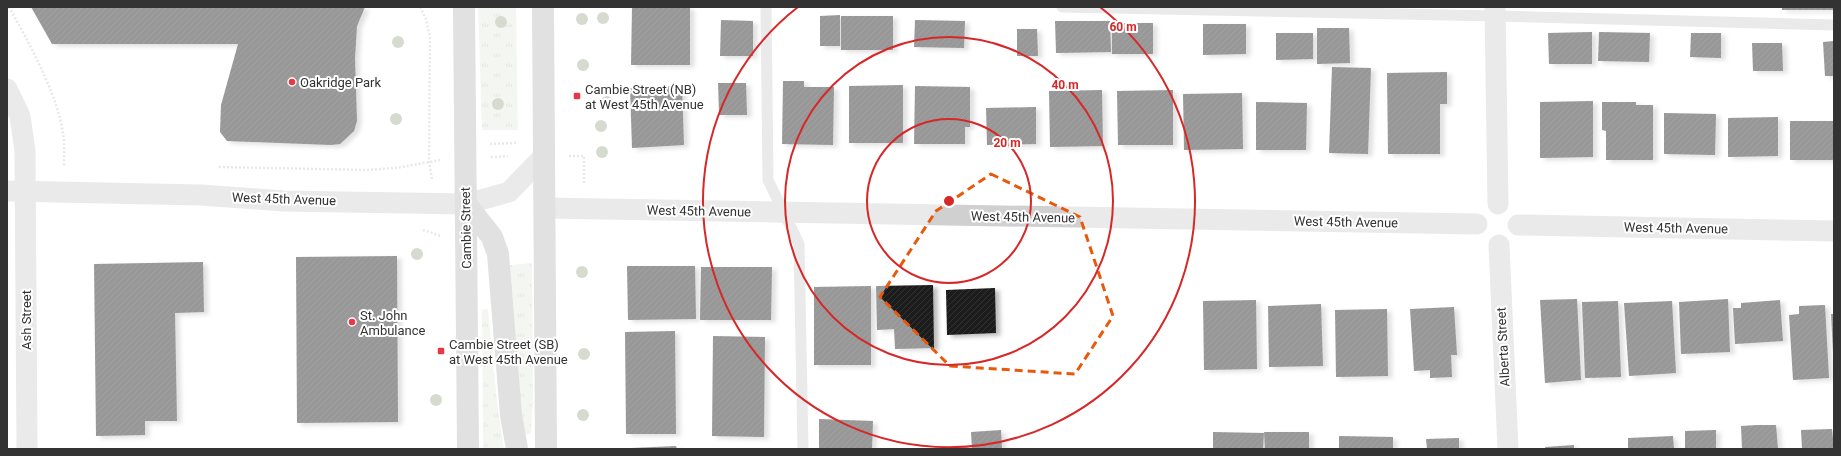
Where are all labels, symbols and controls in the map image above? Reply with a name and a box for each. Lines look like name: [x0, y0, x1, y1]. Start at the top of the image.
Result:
text: 60 m: [1109, 20, 1137, 34]
place label: Oakridge Park: [300, 75, 382, 90]
marker: Oakridge Park: [287, 77, 297, 87]
text: 40 m: [1051, 78, 1079, 92]
place label: Cambie Street (NB) at West 45th Avenue: [585, 82, 704, 112]
marker: Cambie Street (NB) at West 45th Avenue: [572, 91, 582, 101]
text: 20 m: [993, 136, 1021, 150]
street label: Cambie Street: [458, 187, 474, 269]
street label: West 45th Avenue: [232, 190, 336, 208]
centre of rings: [942, 194, 956, 208]
street label: West 45th Avenue: [647, 203, 751, 219]
street label: West 45th Avenue: [971, 209, 1075, 225]
street label: West 45th Avenue: [1294, 214, 1398, 230]
street label: West 45th Avenue: [1624, 220, 1728, 236]
street label: Ash Street: [19, 290, 34, 350]
street label: Alberta Street: [1493, 307, 1513, 387]
place label: St. John Ambulance: [360, 308, 426, 338]
marker: St. John Ambulance: [347, 317, 357, 327]
place label: Cambie Street (SB) at West 45th Avenue: [449, 337, 568, 367]
marker: Cambie Street (SB) at West 45th Avenue: [436, 346, 446, 356]

